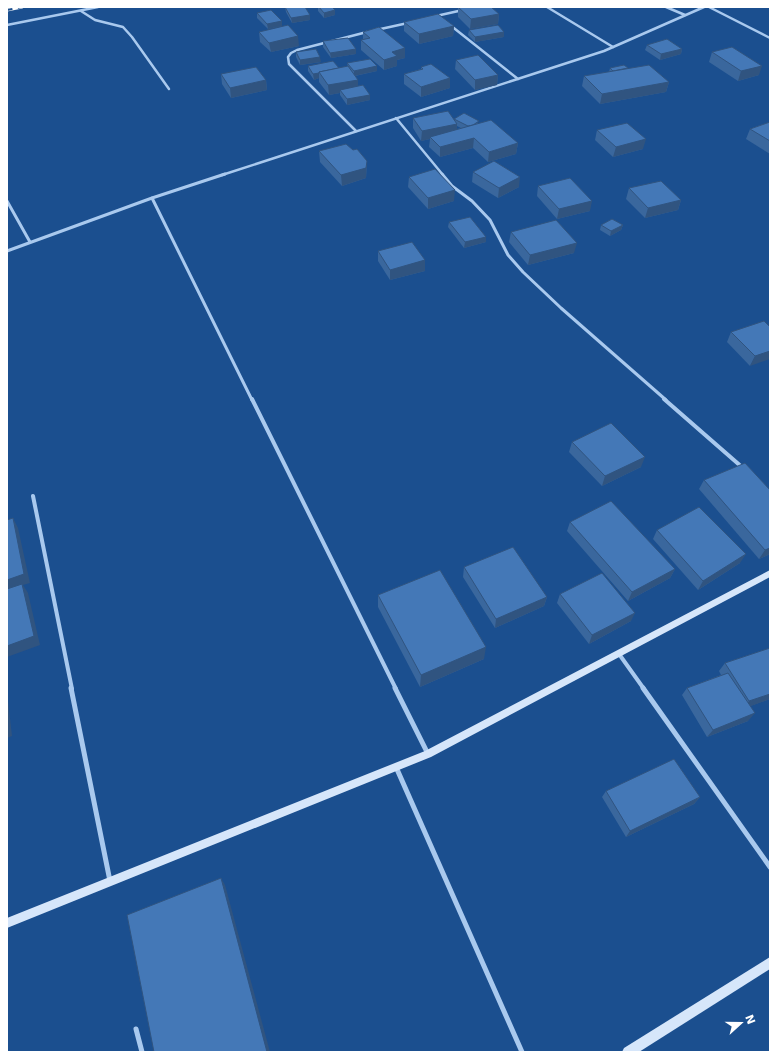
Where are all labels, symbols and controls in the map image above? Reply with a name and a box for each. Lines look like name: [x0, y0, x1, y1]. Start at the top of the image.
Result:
north arrow: [721, 1003, 761, 1043]
text: N: [742, 1013, 758, 1026]

